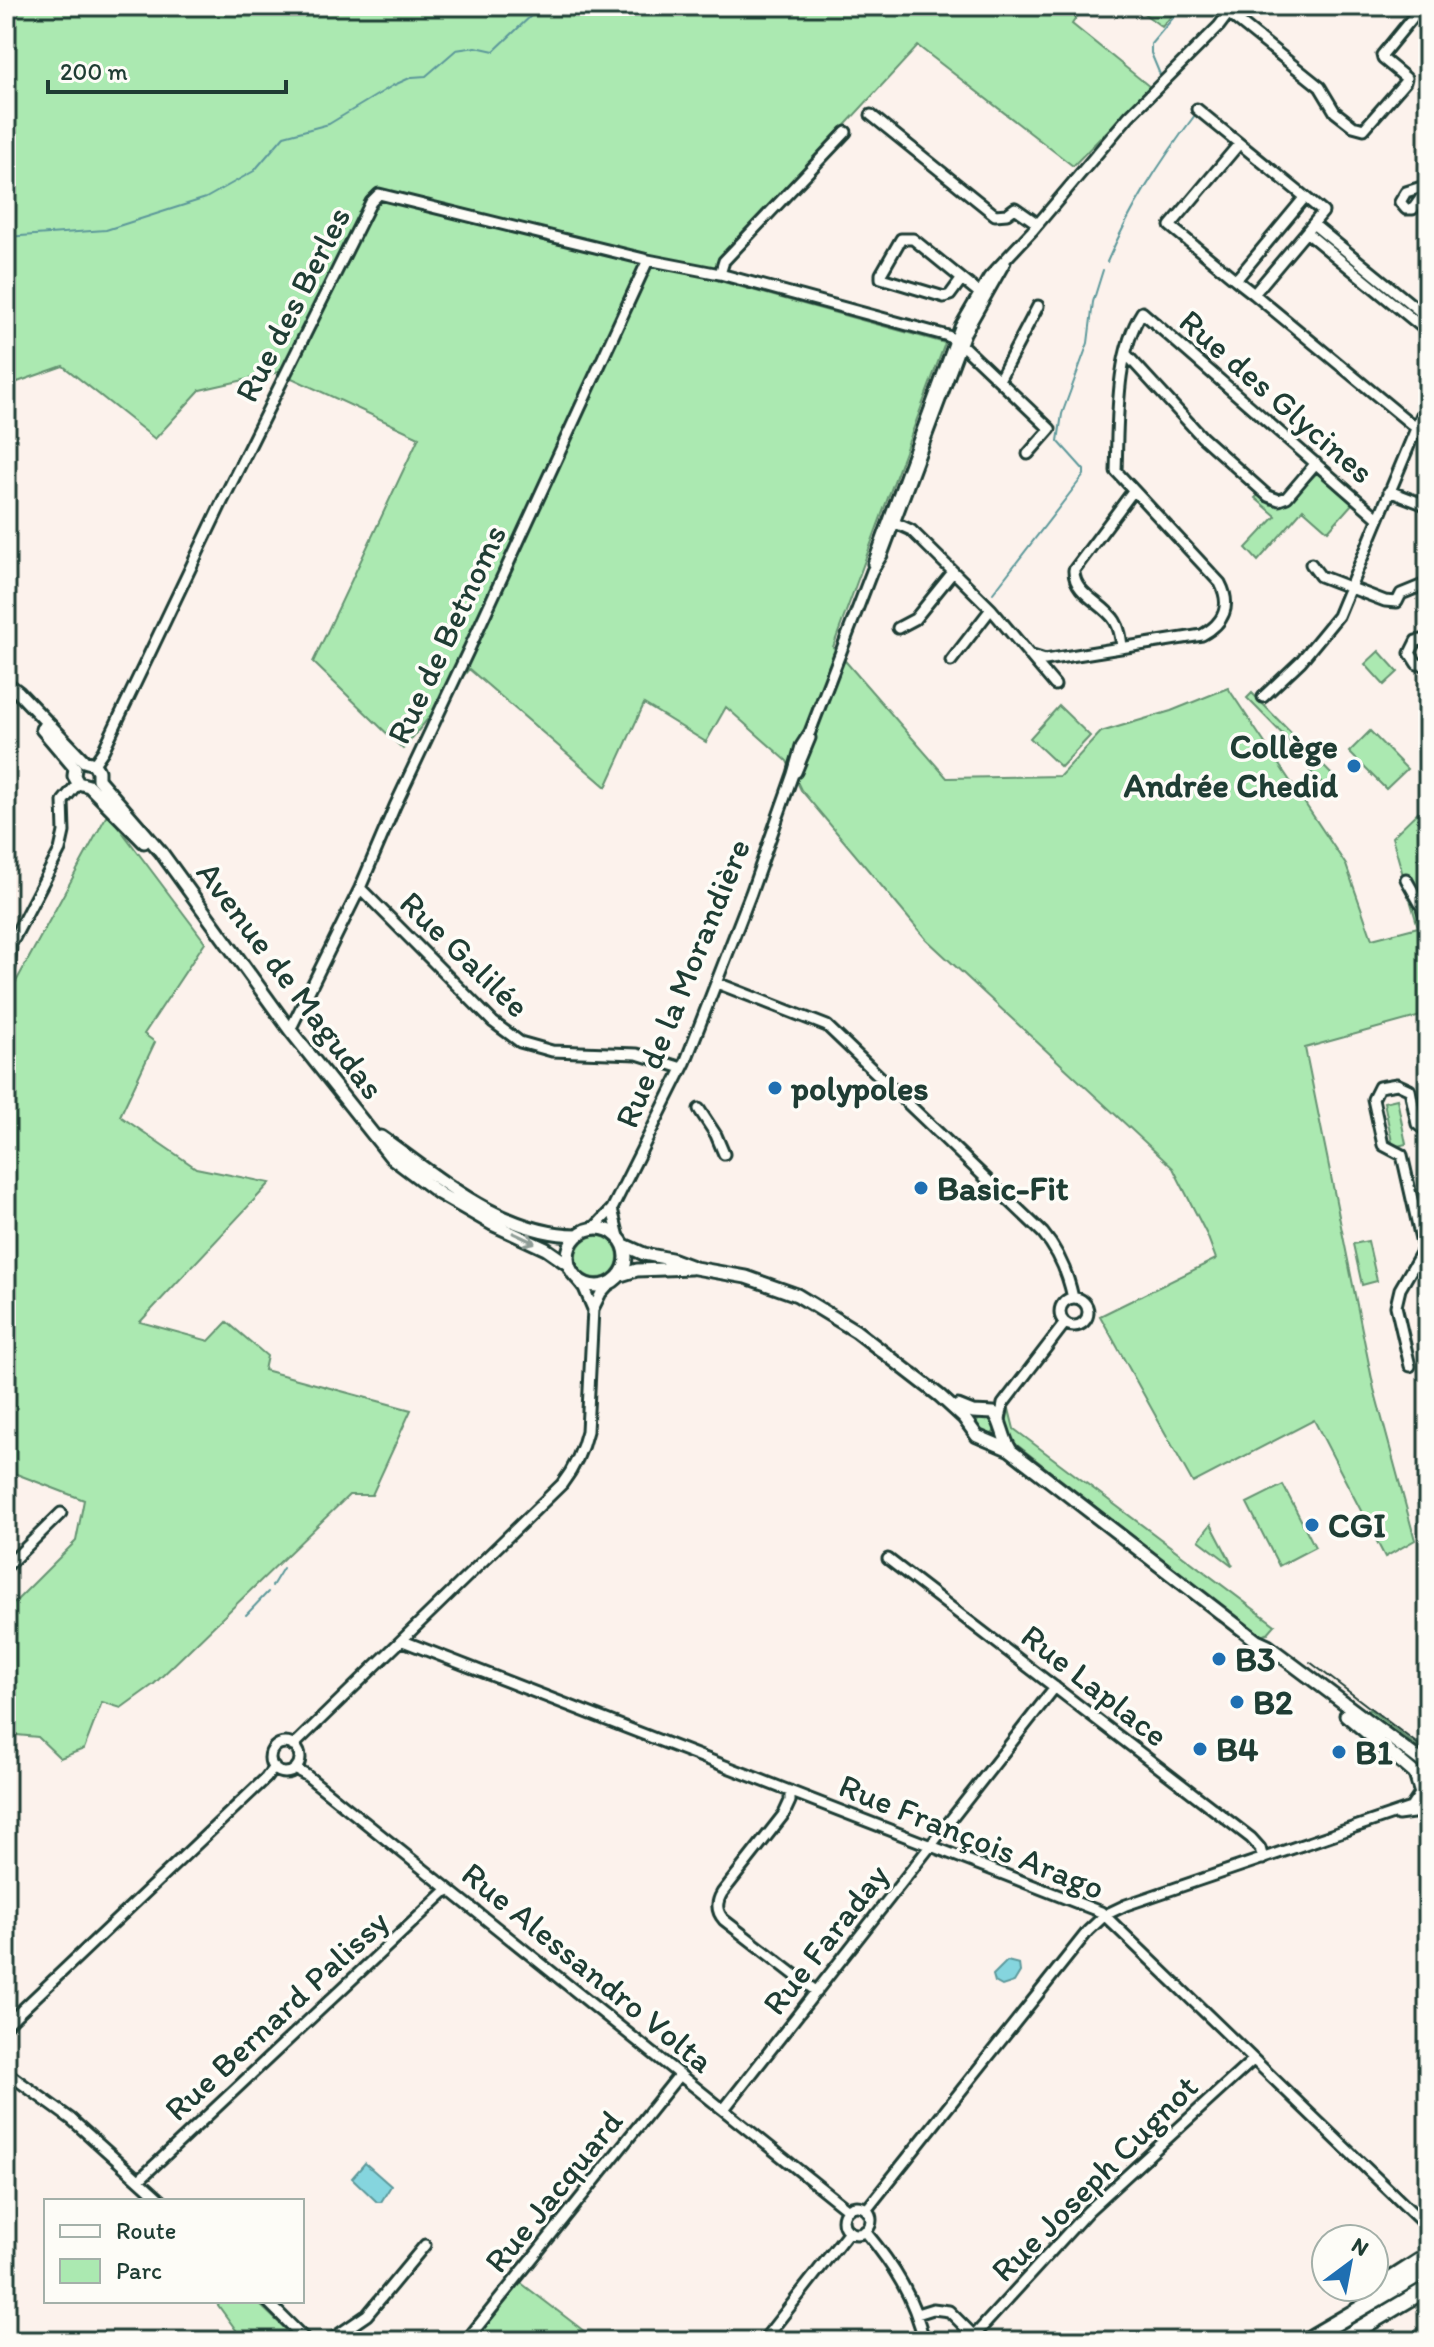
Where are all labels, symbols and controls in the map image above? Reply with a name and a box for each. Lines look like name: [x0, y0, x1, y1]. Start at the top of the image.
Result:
scale bar: [48, 44, 286, 94]
text: 200 m: [60, 57, 128, 86]
street label: Rue des Berles: [226, 200, 359, 409]
street label: Rue des Glycines: [1171, 301, 1383, 492]
street label: Rue de Betnoms: [378, 518, 515, 750]
place label: Collège Andrée Chedid: [1124, 726, 1338, 806]
marker: Collège Andrée Chedid: [1345, 757, 1363, 775]
street label: Rue de la Morandière: [606, 833, 759, 1134]
street label: Avenue de Magudas: [188, 853, 393, 1107]
street label: Rue Galilée: [391, 882, 538, 1026]
place label: polypoles: [790, 1068, 929, 1109]
marker: polypoles: [766, 1079, 784, 1097]
place label: Basic-Fit: [937, 1168, 1069, 1209]
marker: Basic-Fit: [912, 1179, 930, 1197]
one-way arrow: [511, 1231, 535, 1246]
place label: CGI: [1328, 1505, 1386, 1546]
marker: CGI: [1303, 1516, 1321, 1534]
street label: Rue Laplace: [1013, 1615, 1176, 1756]
place label: B3: [1235, 1639, 1276, 1680]
marker: B3: [1210, 1650, 1228, 1668]
place label: B2: [1253, 1682, 1293, 1723]
marker: B2: [1228, 1693, 1246, 1711]
place label: B4: [1216, 1729, 1259, 1770]
place label: B1: [1355, 1732, 1393, 1773]
marker: B4: [1191, 1740, 1209, 1758]
marker: B1: [1330, 1743, 1348, 1761]
street label: Rue François Arago: [833, 1765, 1111, 1908]
street label: Rue Alessandro Volta: [453, 1853, 722, 2082]
street label: Rue Faraday: [754, 1856, 897, 2023]
street label: Rue Bernard Palissy: [156, 1901, 397, 2130]
street label: Rue Joseph Cugnot: [982, 2066, 1206, 2290]
street label: Rue Jacquard: [475, 2101, 632, 2281]
legend: [44, 2199, 304, 2303]
text: Route: [116, 2216, 176, 2245]
north arrow: [1310, 2223, 1390, 2303]
text: N: [1347, 2231, 1374, 2262]
text: Parc: [116, 2256, 162, 2285]

